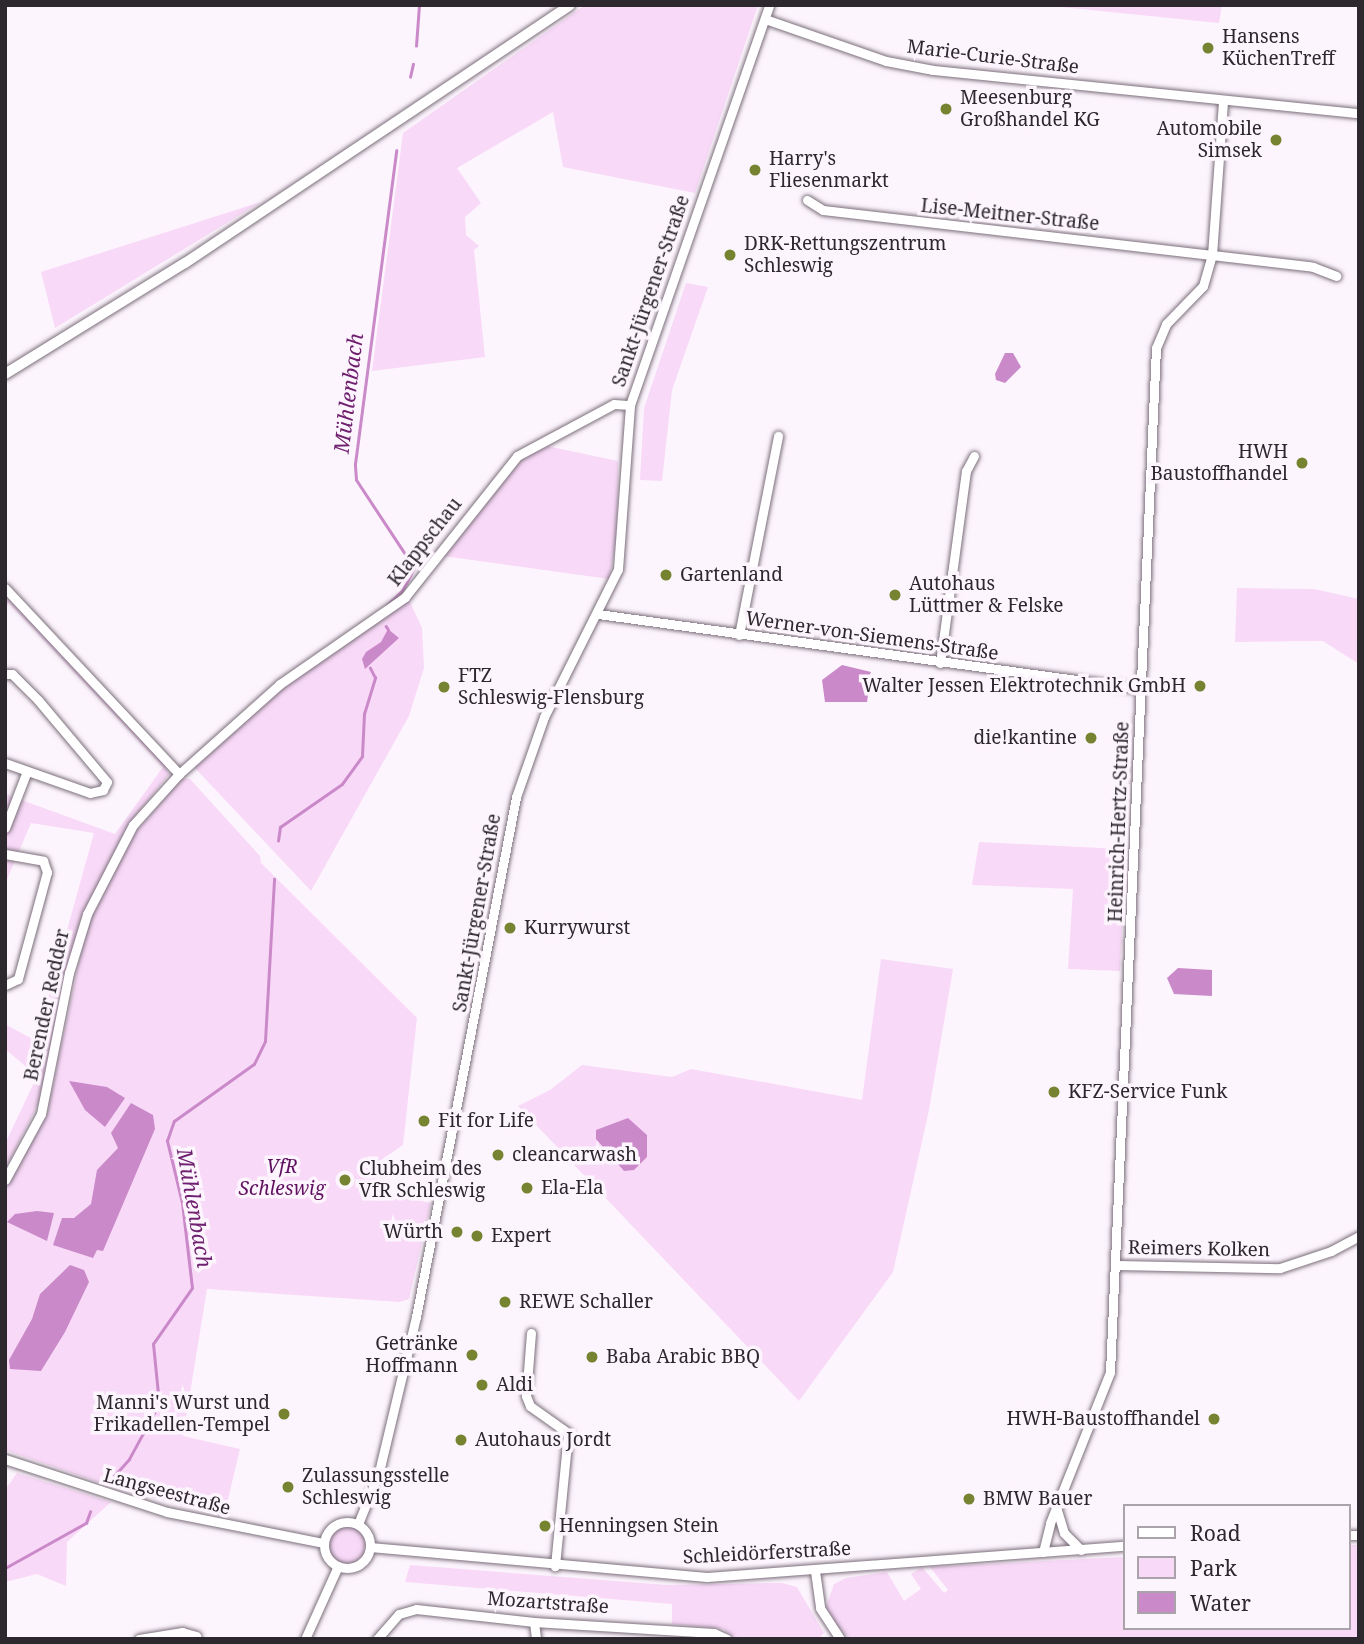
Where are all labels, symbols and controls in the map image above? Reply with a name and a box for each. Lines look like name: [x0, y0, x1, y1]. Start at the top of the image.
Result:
place label: Hansens KüchenTreff: [1222, 26, 1335, 70]
street label: Marie-Curie-Straße: [906, 35, 1080, 79]
marker: Hansens KüchenTreff: [1200, 40, 1216, 56]
place label: Meesenburg Großhandel KG: [960, 87, 1100, 131]
marker: Meesenburg Großhandel KG: [938, 101, 954, 117]
place label: Automobile Simsek: [1157, 118, 1262, 162]
marker: Automobile Simsek: [1268, 132, 1284, 148]
place label: Harry's Fliesenmarkt: [769, 148, 889, 192]
marker: Harry's Fliesenmarkt: [747, 162, 763, 178]
street label: Sankt-Jürgener-Straße: [607, 192, 695, 390]
street label: Lise-Meitner-Straße: [920, 194, 1100, 236]
place label: DRK-Rettungszentrum Schleswig: [744, 233, 946, 277]
marker: DRK-Rettungszentrum Schleswig: [722, 247, 738, 263]
water label: Mühlenbach: [328, 331, 368, 455]
place label: HWH Baustoffhandel: [1150, 441, 1288, 485]
marker: HWH Baustoffhandel: [1294, 455, 1310, 471]
street label: Klappschau: [383, 493, 467, 591]
place label: Gartenland: [680, 564, 783, 586]
marker: Gartenland: [658, 567, 674, 583]
place label: Autohaus Lüttmer & Felske: [909, 573, 1063, 617]
marker: Autohaus Lüttmer & Felske: [887, 587, 903, 603]
street label: Werner-von-Siemens-Straße: [744, 607, 1000, 665]
place label: FTZ Schleswig-Flensburg: [458, 665, 644, 709]
place label: Walter Jessen Elektrotechnik GmbH: [862, 675, 1186, 697]
marker: Walter Jessen Elektrotechnik GmbH: [1192, 678, 1208, 694]
marker: FTZ Schleswig-Flensburg: [436, 679, 452, 695]
street label: Heinrich-Hertz-Straße: [1104, 721, 1134, 923]
place label: die!kantine: [974, 727, 1077, 749]
marker: die!kantine: [1083, 730, 1099, 746]
street label: Sankt-Jürgener-Straße: [448, 812, 506, 1014]
place label: Kurrywurst: [524, 917, 630, 939]
marker: Kurrywurst: [502, 920, 518, 936]
street label: Berender Redder: [20, 927, 74, 1083]
place label: KFZ-Service Funk: [1068, 1081, 1227, 1103]
marker: KFZ-Service Funk: [1046, 1084, 1062, 1100]
place label: Fit for Life: [438, 1110, 534, 1132]
marker: Fit for Life: [416, 1113, 432, 1129]
place label: cleancarwash: [512, 1144, 637, 1166]
water label: Mühlenbach: [172, 1146, 218, 1270]
marker: cleancarwash: [490, 1147, 506, 1163]
park label: VfR Schleswig: [239, 1156, 325, 1200]
place label: Clubheim des VfR Schleswig: [359, 1158, 485, 1202]
marker: Clubheim des VfR Schleswig: [337, 1172, 353, 1188]
place label: Ela-Ela: [541, 1177, 604, 1199]
marker: Ela-Ela: [519, 1180, 535, 1196]
place label: Würth: [383, 1221, 443, 1243]
marker: Würth: [449, 1224, 465, 1240]
place label: Expert: [491, 1225, 551, 1247]
marker: Expert: [469, 1228, 485, 1244]
street label: Reimers Kolken: [1128, 1236, 1270, 1262]
place label: REWE Schaller: [519, 1291, 653, 1313]
marker: REWE Schaller: [497, 1294, 513, 1310]
place label: Getränke Hoffmann: [365, 1333, 458, 1377]
place label: Baba Arabic BBQ: [606, 1346, 760, 1368]
marker: Getränke Hoffmann: [464, 1347, 480, 1363]
marker: Baba Arabic BBQ: [584, 1349, 600, 1365]
place label: Aldi: [496, 1374, 533, 1396]
marker: Aldi: [474, 1377, 490, 1393]
place label: Manni's Wurst und Frikadellen-Tempel: [93, 1392, 270, 1436]
marker: Manni's Wurst und Frikadellen-Tempel: [276, 1406, 292, 1422]
place label: HWH-Baustoffhandel: [1006, 1408, 1200, 1430]
marker: HWH-Baustoffhandel: [1206, 1411, 1222, 1427]
place label: Autohaus Jordt: [475, 1429, 611, 1451]
marker: Autohaus Jordt: [453, 1432, 469, 1448]
street label: Langseestraße: [101, 1464, 233, 1520]
place label: Zulassungsstelle Schleswig: [302, 1465, 450, 1509]
marker: Zulassungsstelle Schleswig: [280, 1479, 296, 1495]
place label: BMW Bauer: [983, 1488, 1092, 1510]
marker: BMW Bauer: [961, 1491, 977, 1507]
legend: [1122, 1504, 1350, 1630]
place label: Henningsen Stein: [559, 1515, 719, 1537]
marker: Henningsen Stein: [537, 1518, 553, 1534]
text: Road: [1190, 1519, 1241, 1547]
street label: Schleidörferstraße: [682, 1537, 852, 1569]
text: Park: [1190, 1554, 1237, 1582]
street label: Mozartstraße: [486, 1587, 610, 1619]
text: Water: [1190, 1589, 1251, 1617]

